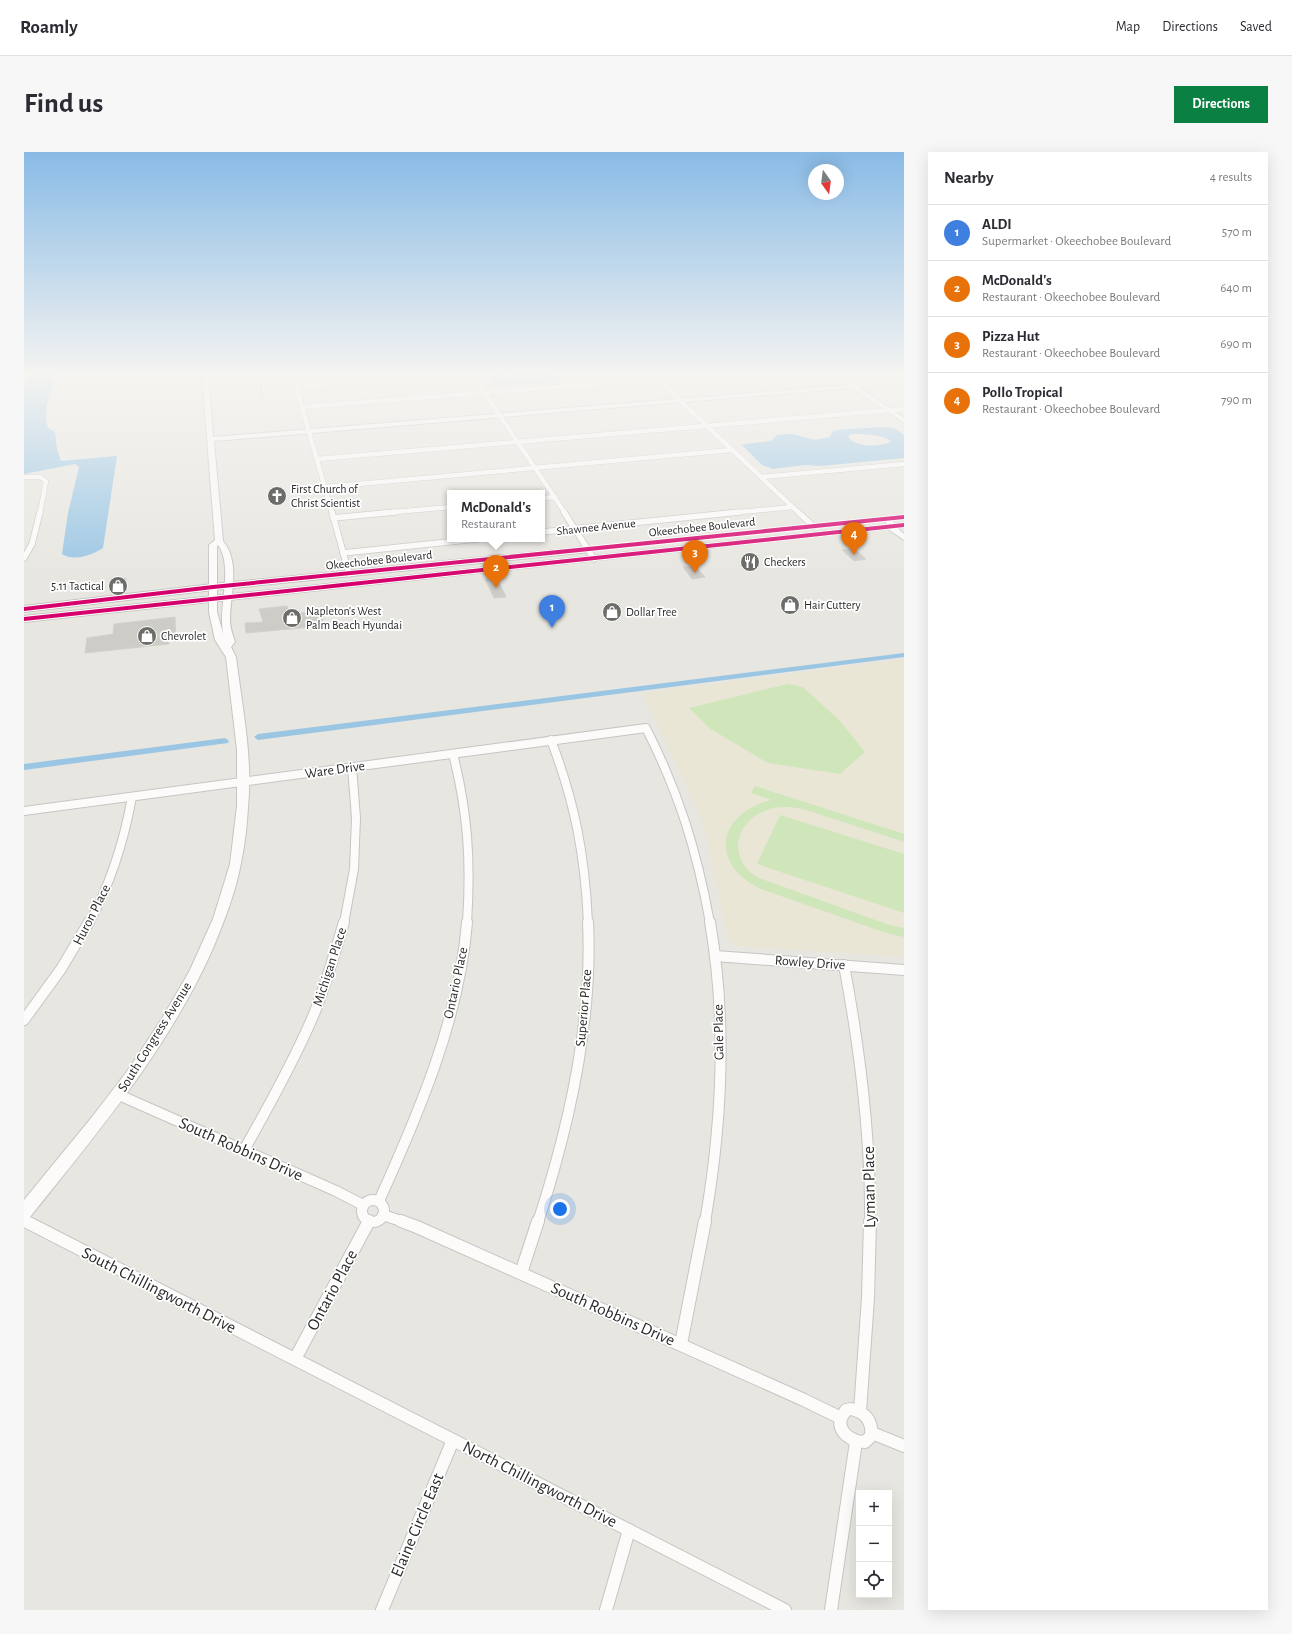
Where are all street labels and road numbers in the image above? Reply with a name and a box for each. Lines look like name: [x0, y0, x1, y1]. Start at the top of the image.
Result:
street label: Okeechobee Boulevard: [648, 515, 756, 539]
street label: Shawnee Avenue: [556, 517, 636, 537]
street label: Okeechobee Boulevard: [325, 548, 433, 572]
street label: Ware Drive: [304, 759, 366, 781]
street label: Huron Place: [71, 882, 113, 948]
street label: Michigan Place: [311, 926, 349, 1008]
street label: Ontario Place: [442, 946, 470, 1020]
street label: Rowley Drive: [774, 954, 846, 972]
street label: Superior Place: [574, 969, 594, 1047]
street label: South Congress Avenue: [116, 980, 194, 1094]
street label: Gale Place: [712, 1004, 726, 1060]
street label: South Robbins Drive: [176, 1114, 306, 1184]
street label: Lyman Place: [860, 1146, 879, 1228]
street label: South Chillingworth Drive: [79, 1244, 239, 1336]
street label: Ontario Place: [304, 1247, 360, 1333]
street label: South Robbins Drive: [548, 1279, 678, 1349]
street label: North Chillingworth Drive: [460, 1438, 620, 1530]
street label: Elaine Circle East: [387, 1470, 447, 1579]

